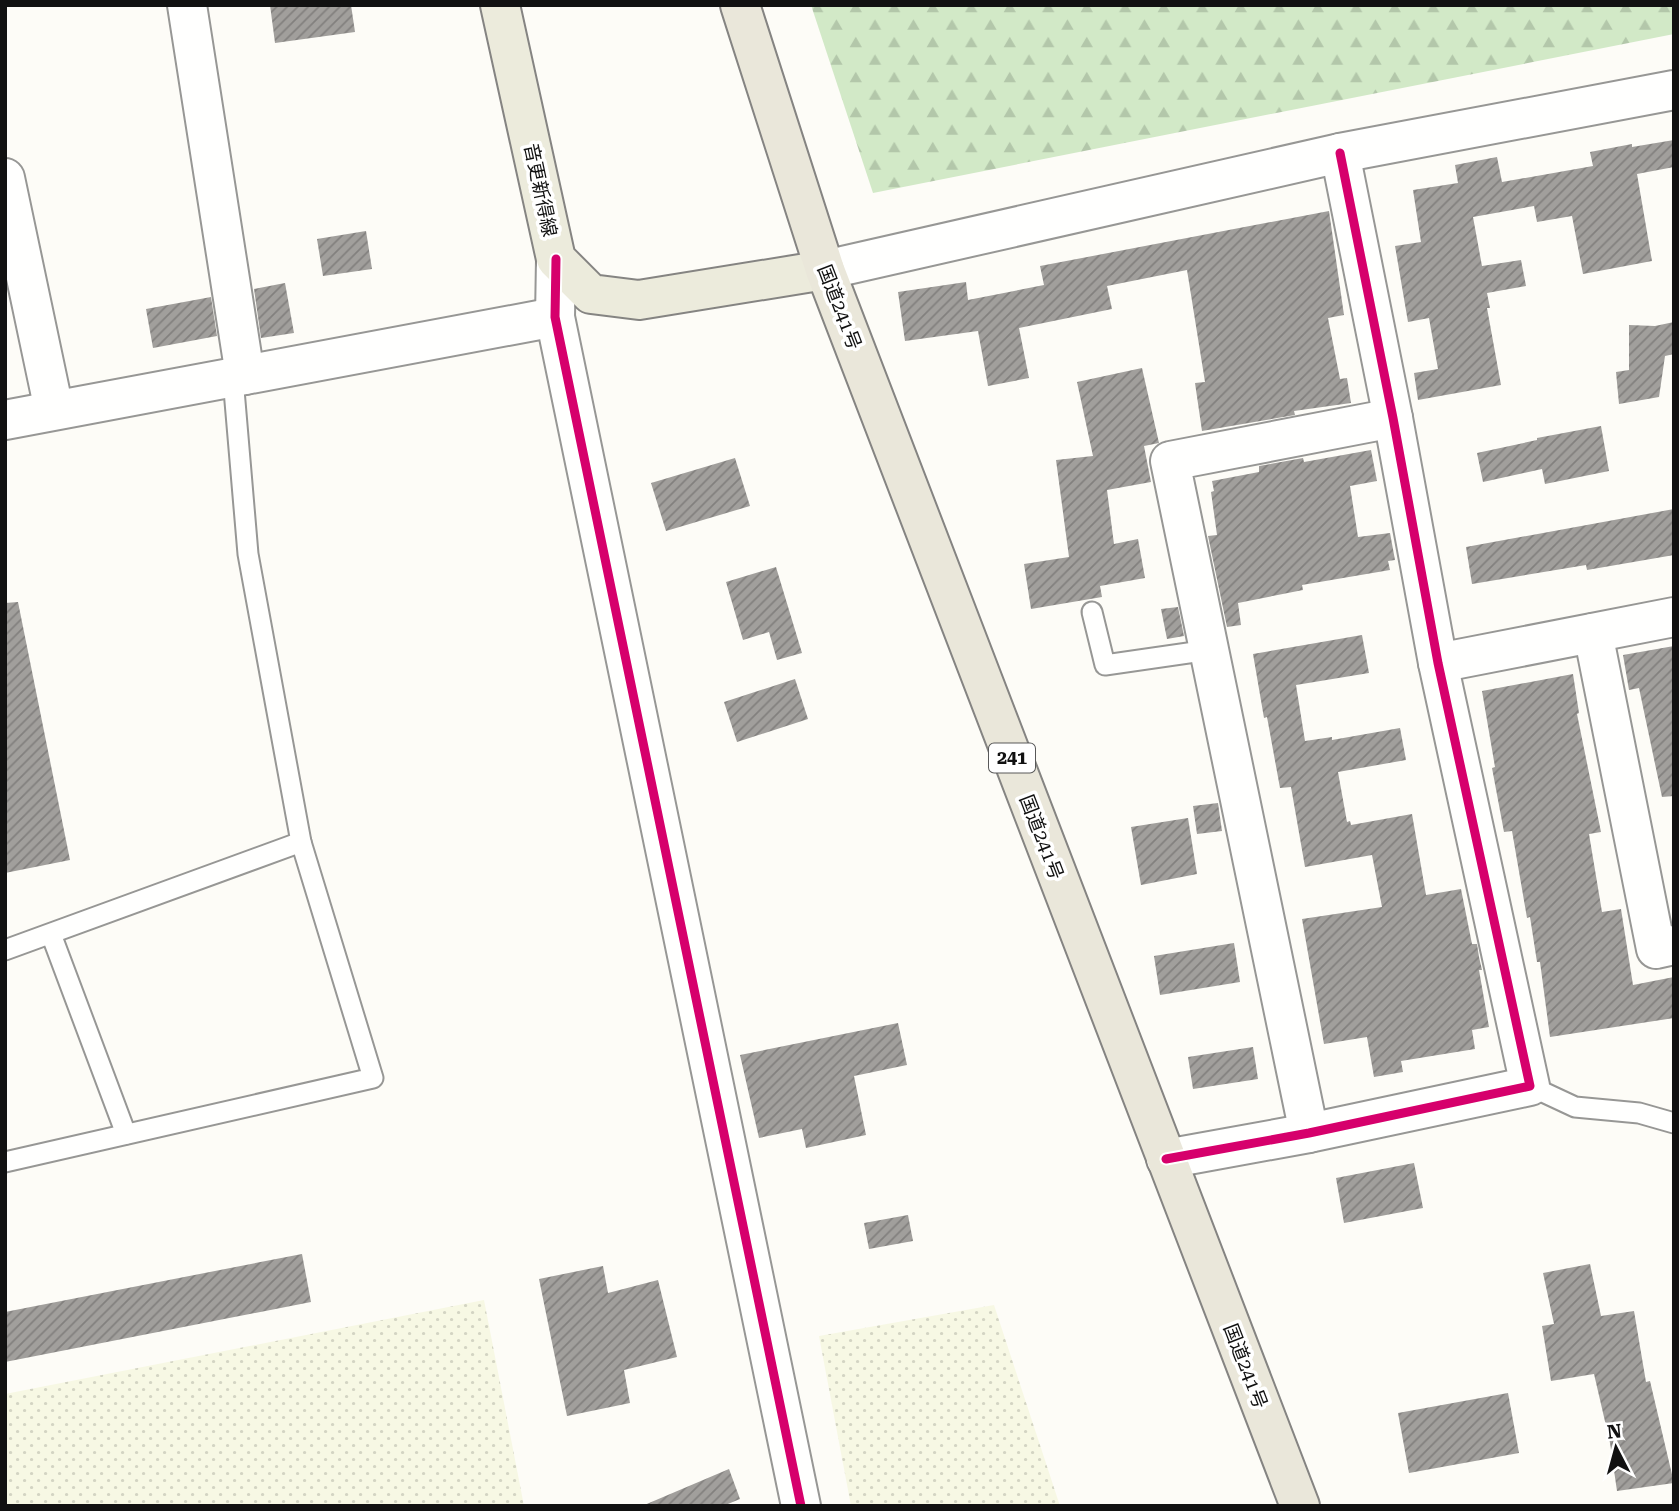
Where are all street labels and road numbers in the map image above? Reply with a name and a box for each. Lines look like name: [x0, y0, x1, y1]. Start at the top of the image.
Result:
street label: 音更新得線: [519, 141, 562, 239]
street label: 国道241号: [813, 262, 866, 353]
road number: 241: [989, 744, 1035, 772]
street label: 国道241号: [1015, 792, 1068, 883]
street label: 国道241号: [1219, 1321, 1272, 1412]

